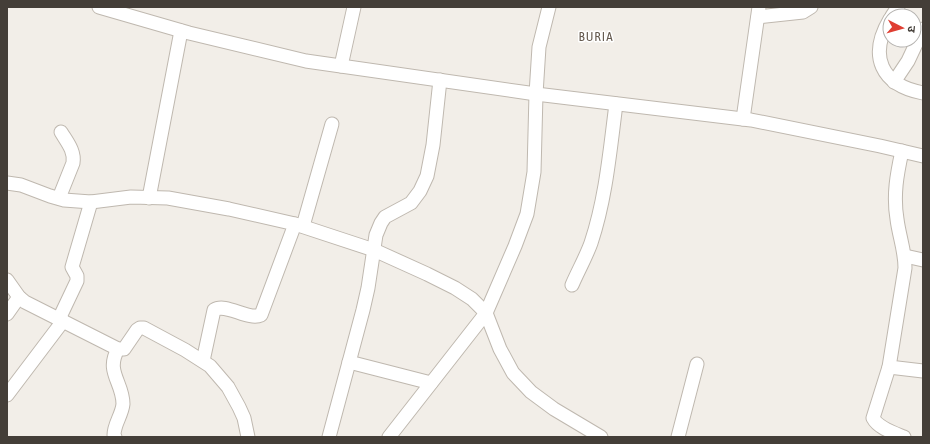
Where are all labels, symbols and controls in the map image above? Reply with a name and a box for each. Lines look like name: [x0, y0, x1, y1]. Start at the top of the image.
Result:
north arrow: [882, 8, 922, 48]
text: उ: [906, 25, 918, 33]
district label: BURIA: [578, 29, 614, 44]

